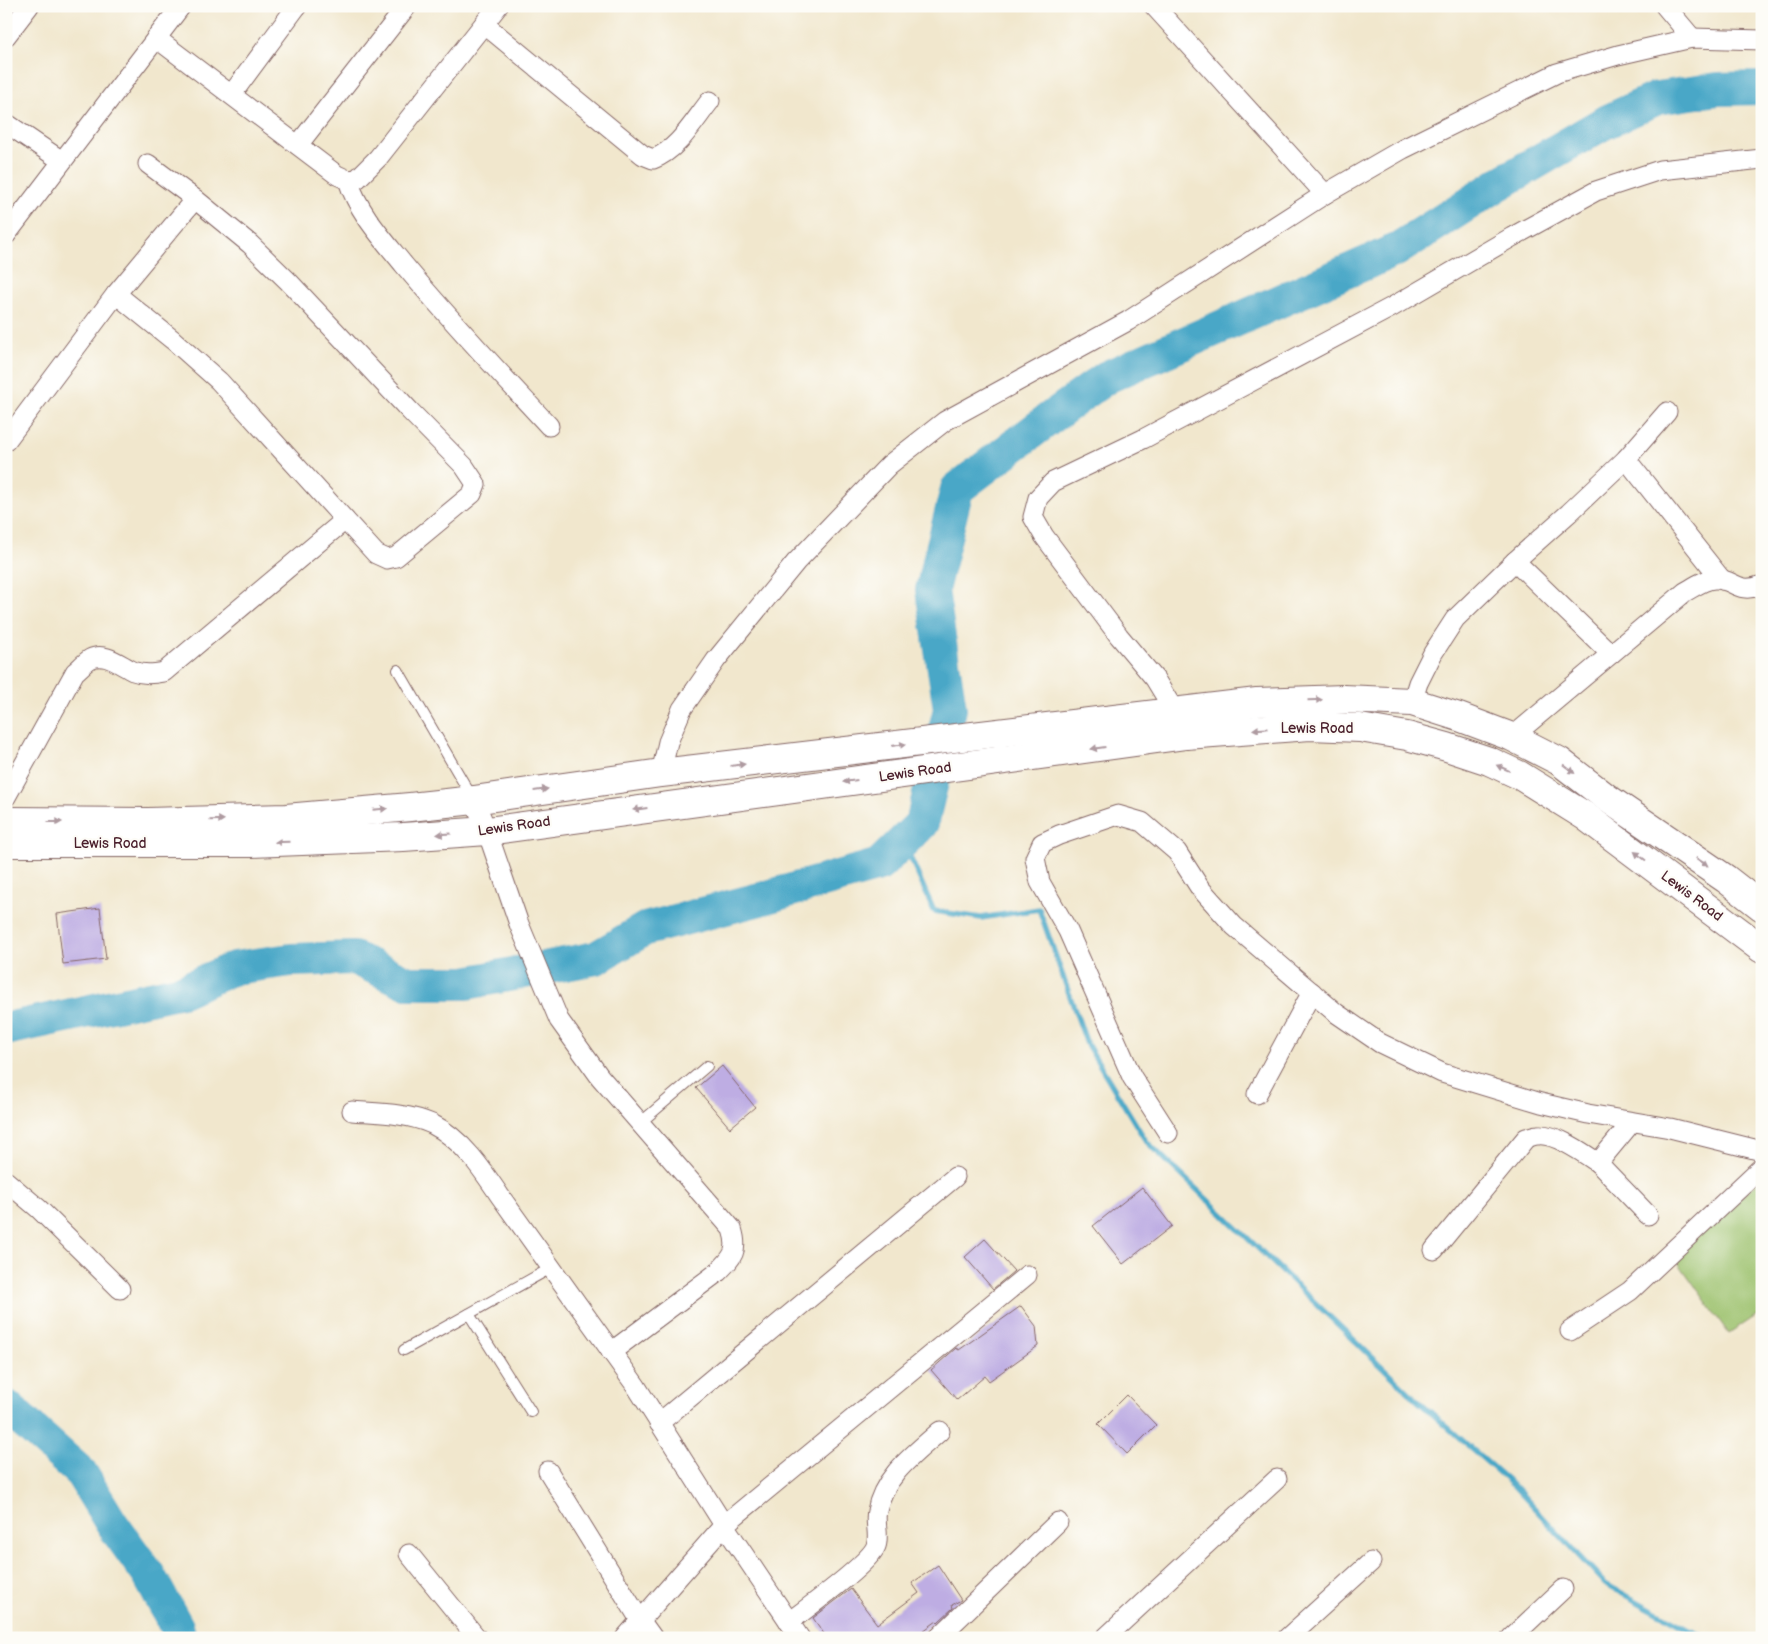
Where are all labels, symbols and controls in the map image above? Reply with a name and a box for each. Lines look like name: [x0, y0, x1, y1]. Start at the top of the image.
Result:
one-way arrow: [1308, 696, 1324, 704]
street label: Lewis Road: [1280, 720, 1354, 737]
one-way arrow: [1251, 726, 1267, 734]
one-way arrow: [892, 741, 908, 749]
one-way arrow: [1090, 744, 1106, 752]
street label: Lewis Road: [878, 758, 952, 786]
one-way arrow: [730, 761, 746, 769]
one-way arrow: [1496, 764, 1510, 772]
one-way arrow: [1562, 764, 1576, 774]
one-way arrow: [842, 777, 858, 785]
one-way arrow: [533, 786, 549, 794]
one-way arrow: [372, 805, 388, 813]
one-way arrow: [632, 805, 648, 813]
street label: Lewis Road: [477, 812, 551, 840]
one-way arrow: [210, 816, 226, 824]
one-way arrow: [47, 818, 63, 826]
one-way arrow: [436, 830, 452, 838]
street label: Lewis Road: [73, 835, 147, 852]
one-way arrow: [274, 838, 290, 846]
one-way arrow: [1633, 851, 1647, 861]
one-way arrow: [1695, 858, 1709, 867]
street label: Lewis Road: [1658, 867, 1726, 925]

